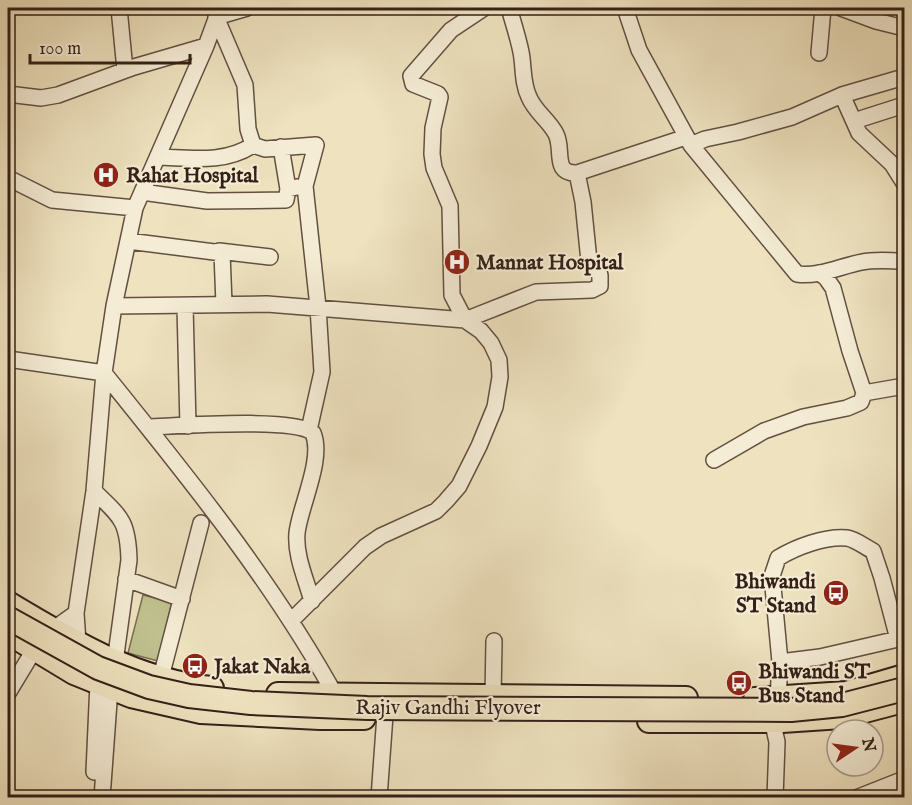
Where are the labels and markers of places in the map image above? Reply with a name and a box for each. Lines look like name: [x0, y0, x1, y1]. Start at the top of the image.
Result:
hospital icon: Rahat Hospital: [91, 160, 121, 190]
place label: Rahat Hospital: [126, 163, 260, 190]
hospital icon: Mannat Hospital: [442, 247, 472, 277]
place label: Mannat Hospital: [476, 250, 625, 277]
place label: Bhiwandi ST Stand: [735, 569, 817, 620]
bus stop icon: Bhiwandi ST Stand: [821, 578, 851, 608]
bus stop icon: Jakat Naka: [180, 651, 210, 681]
place label: Jakat Naka: [211, 654, 311, 681]
place label: Bhiwandi ST Bus Stand: [758, 659, 871, 710]
bus stop icon: Bhiwandi ST Bus Stand: [724, 668, 754, 698]

